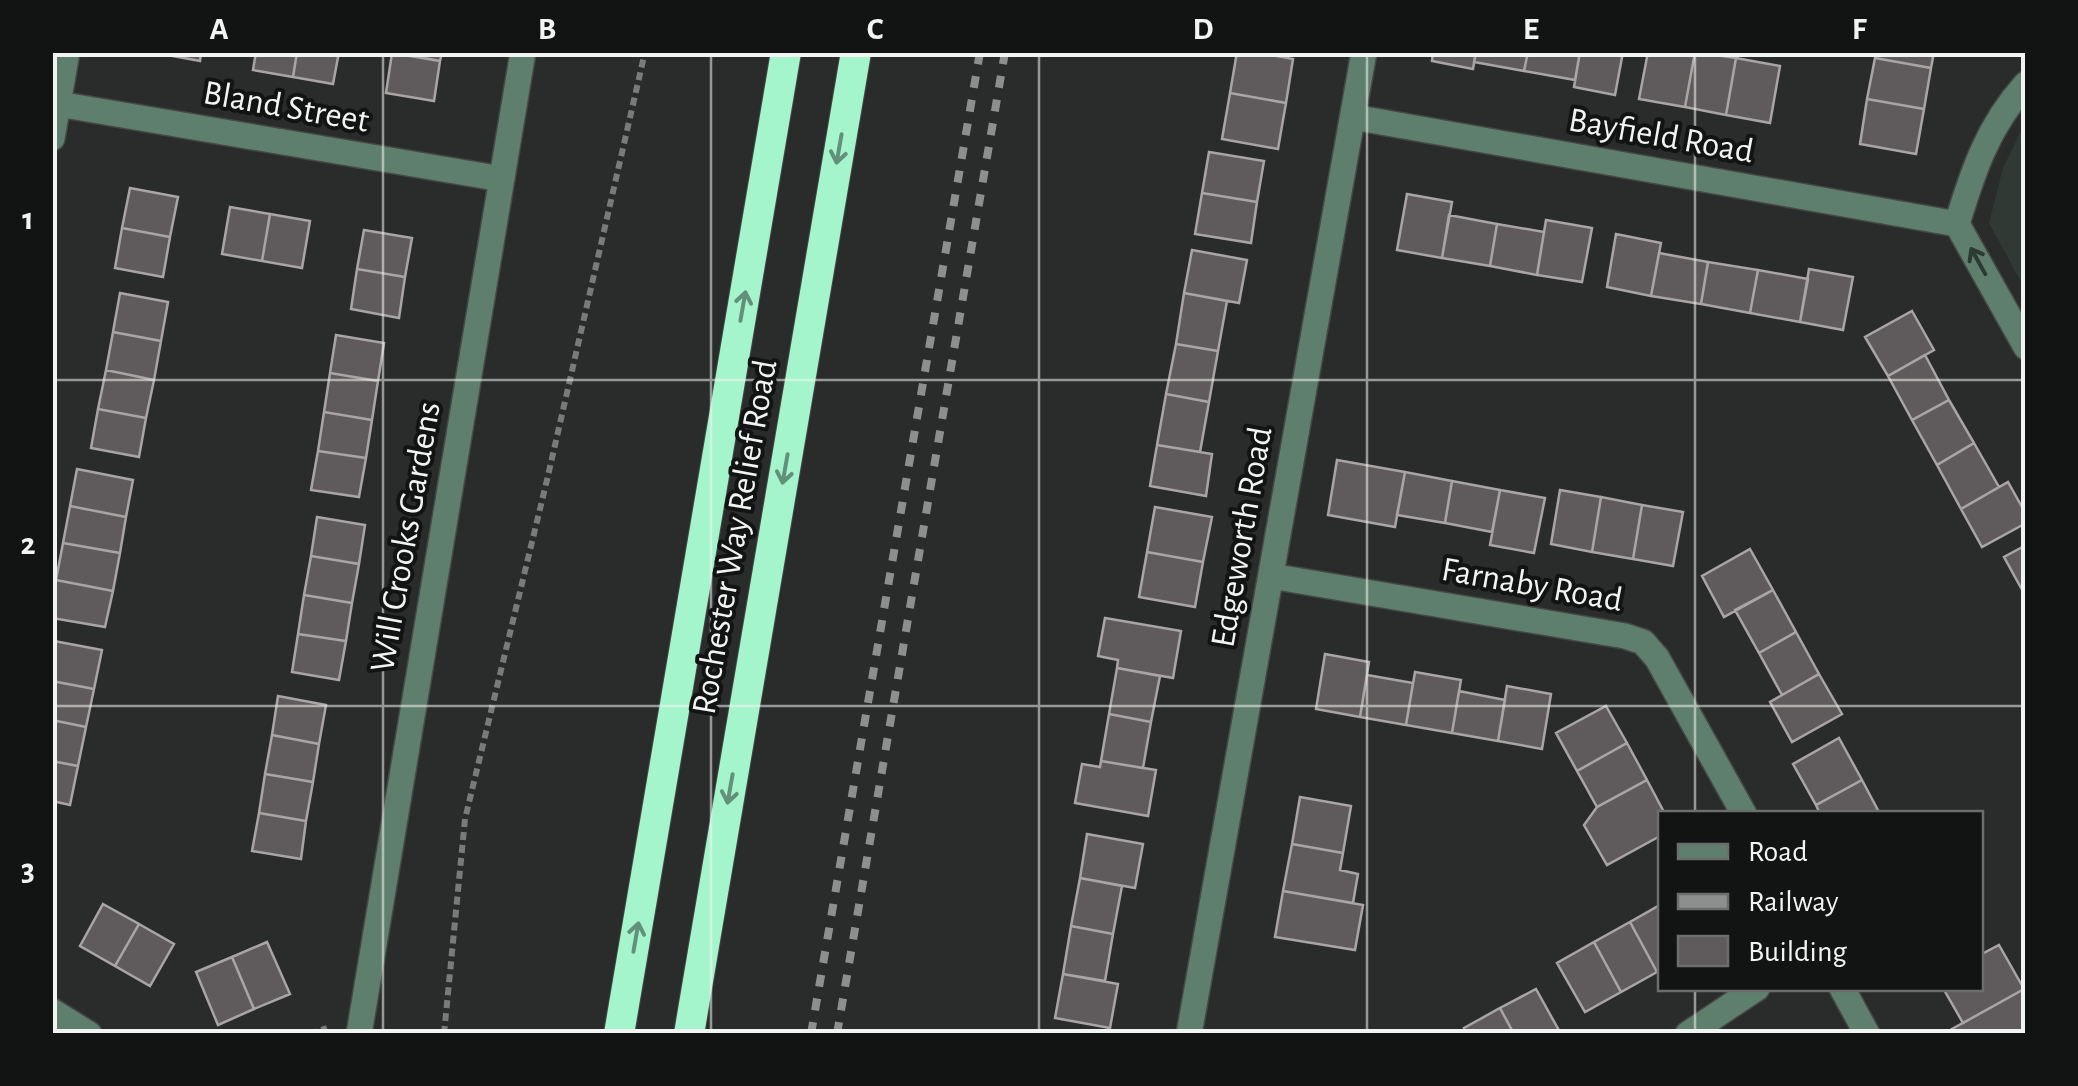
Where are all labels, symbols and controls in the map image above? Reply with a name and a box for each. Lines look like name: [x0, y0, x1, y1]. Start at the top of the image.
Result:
text: A: [209, 13, 229, 45]
text: B: [538, 13, 556, 45]
text: C: [867, 13, 884, 45]
text: D: [1193, 13, 1214, 45]
text: E: [1523, 13, 1539, 45]
text: F: [1852, 13, 1868, 45]
street label: Bland Street: [200, 75, 372, 139]
street label: Bayfield Road: [1566, 103, 1756, 169]
one-way arrow: [829, 132, 848, 164]
text: 1: [22, 203, 34, 235]
one-way arrow: [1968, 247, 1988, 277]
one-way arrow: [734, 291, 753, 323]
street label: Rochester Way Relief Road: [687, 357, 783, 717]
street label: Will Crooks Gardens: [365, 399, 447, 675]
street label: Edgeworth Road: [1205, 424, 1279, 650]
one-way arrow: [775, 452, 794, 485]
text: 2: [20, 528, 36, 560]
street label: Farnaby Road: [1439, 552, 1625, 618]
one-way arrow: [720, 773, 739, 805]
legend: [1658, 811, 1983, 991]
text: Road: [1748, 837, 1808, 867]
text: 3: [21, 854, 35, 886]
text: Railway: [1748, 887, 1839, 917]
one-way arrow: [627, 922, 646, 954]
text: Building: [1748, 937, 1847, 967]

